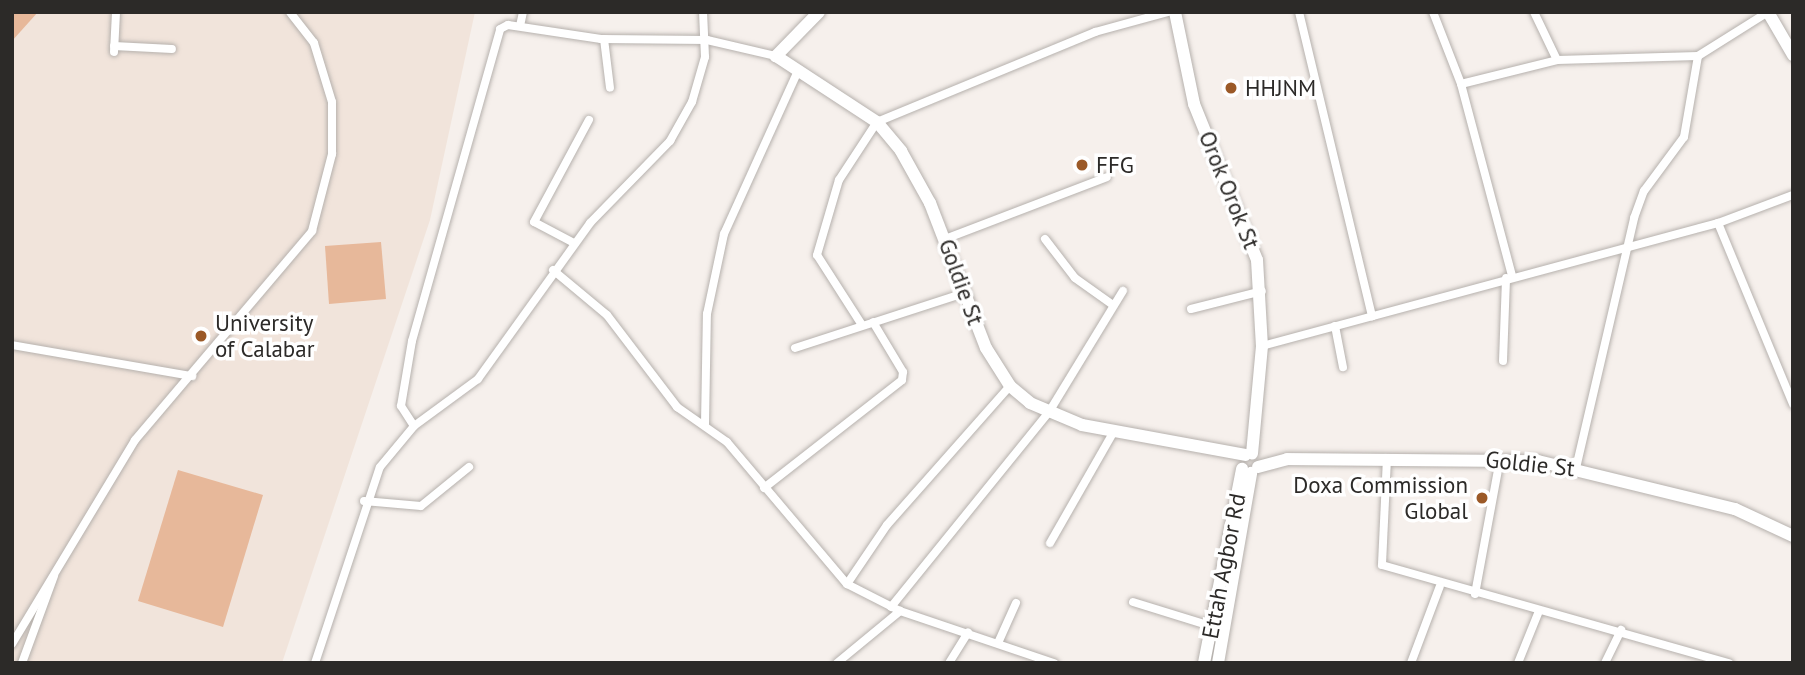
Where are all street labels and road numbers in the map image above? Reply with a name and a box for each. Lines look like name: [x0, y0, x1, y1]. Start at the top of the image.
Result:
street label: Orok Orok St: [1193, 126, 1265, 254]
street label: Goldie St: [933, 235, 989, 329]
street label: Goldie St: [1484, 446, 1576, 482]
street label: Ettah Agbor Rd: [1196, 491, 1252, 641]

